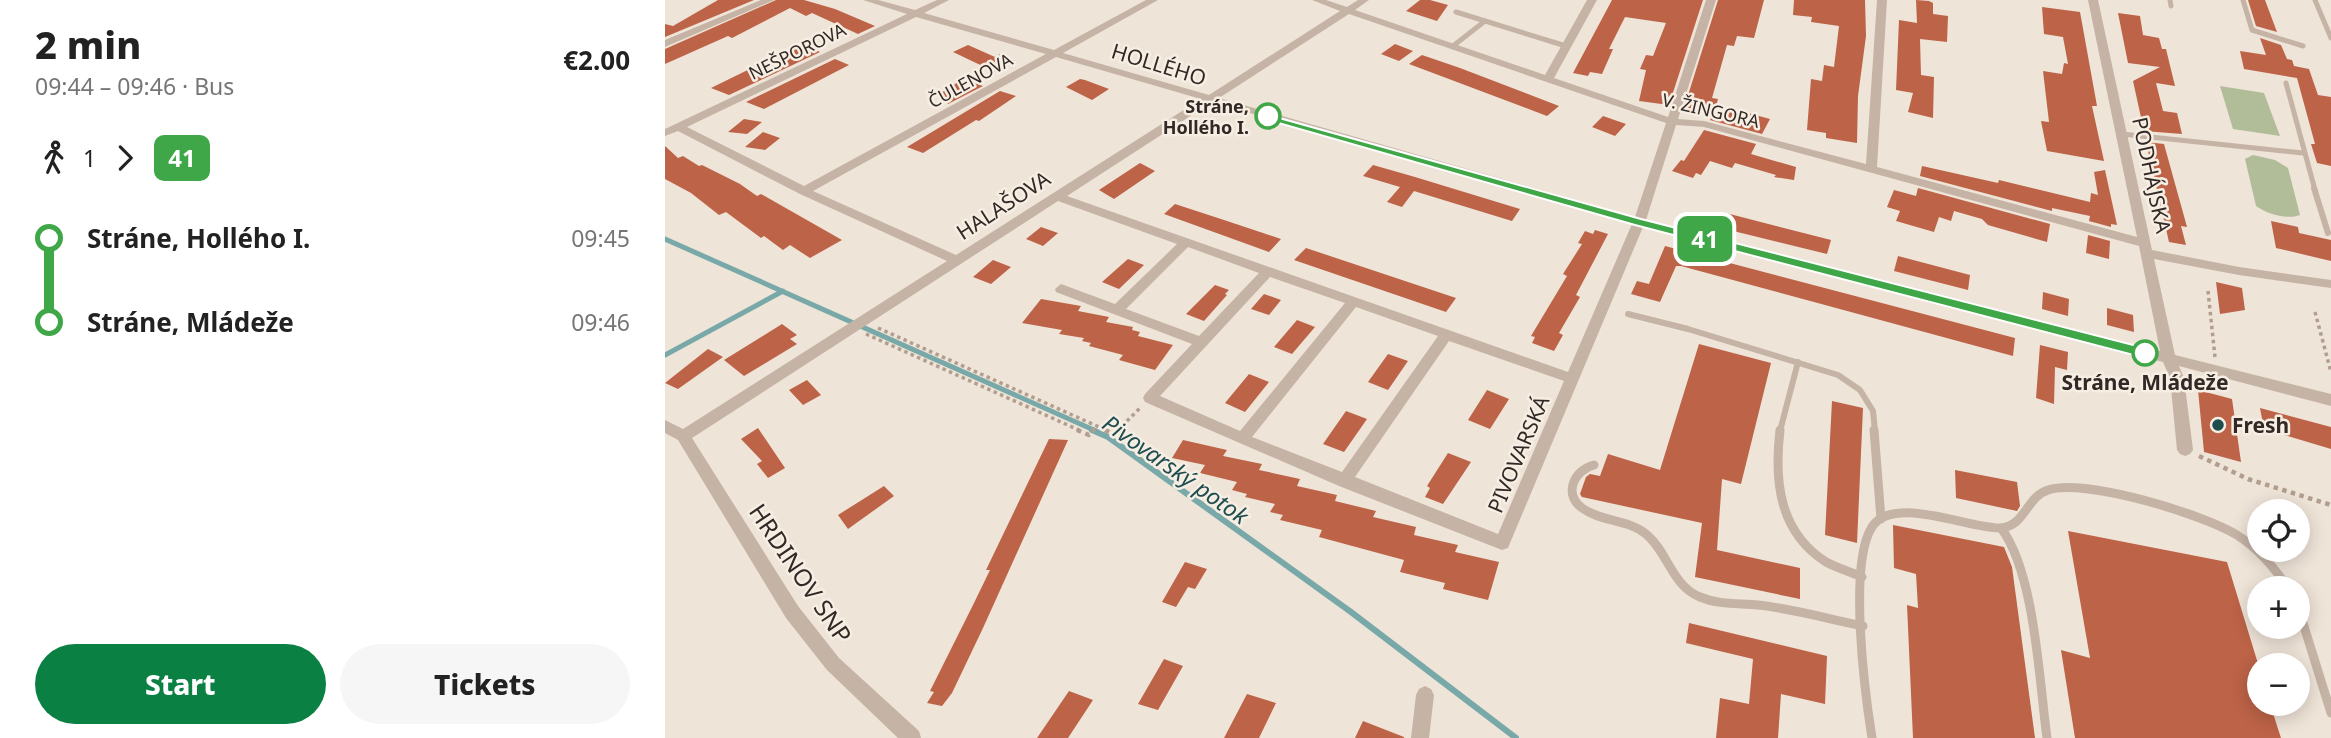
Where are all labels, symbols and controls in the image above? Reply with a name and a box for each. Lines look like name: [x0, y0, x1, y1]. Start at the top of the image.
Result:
street label: NEŠPOROVA: [744, 17, 850, 85]
text: 2 min: [35, 18, 141, 70]
street label: HOLLÉHO: [1108, 36, 1210, 92]
text: €2.00: [563, 42, 630, 78]
street label: ČULENOVA: [923, 47, 1017, 113]
text: 09:44 – 09:46 · Bus: [35, 70, 234, 102]
street label: V. ŽINGORA: [1660, 87, 1763, 133]
place label: Stráne, Hollého I.: [1163, 94, 1249, 139]
marker: Stráne, Hollého I.: [1255, 103, 1281, 129]
street label: PODHÁJSKA: [2126, 114, 2178, 236]
icon: walk: [35, 139, 73, 177]
icon: forward: [106, 139, 144, 177]
text: 41: [168, 141, 196, 174]
text: 1: [83, 142, 96, 174]
street label: HALAŠOVA: [951, 164, 1056, 246]
line badge: 41: [1674, 216, 1737, 262]
text: Stráne, Hollého I.: [87, 220, 310, 256]
text: 09:45: [571, 222, 630, 254]
text: 41: [1691, 222, 1719, 255]
text: Stráne, Mládeže: [87, 304, 294, 340]
text: 09:46: [571, 306, 630, 338]
marker: Stráne, Mládeže: [2132, 340, 2158, 366]
place label: Stráne, Mládeže: [2062, 368, 2229, 396]
street label: PIVOVARSKÁ: [1481, 391, 1555, 517]
water label: Pivovarský potok: [1097, 407, 1257, 532]
place label: Fresh: [2232, 411, 2289, 439]
marker: Fresh: [2210, 417, 2226, 433]
street label: HRDINOV SNP: [742, 497, 860, 649]
map controls: [2247, 499, 2310, 716]
button: locate: [2247, 499, 2310, 562]
button: +: [2247, 576, 2310, 639]
button: Start: [35, 644, 326, 724]
button: Tickets: [340, 644, 630, 724]
button: −: [2247, 653, 2310, 716]

